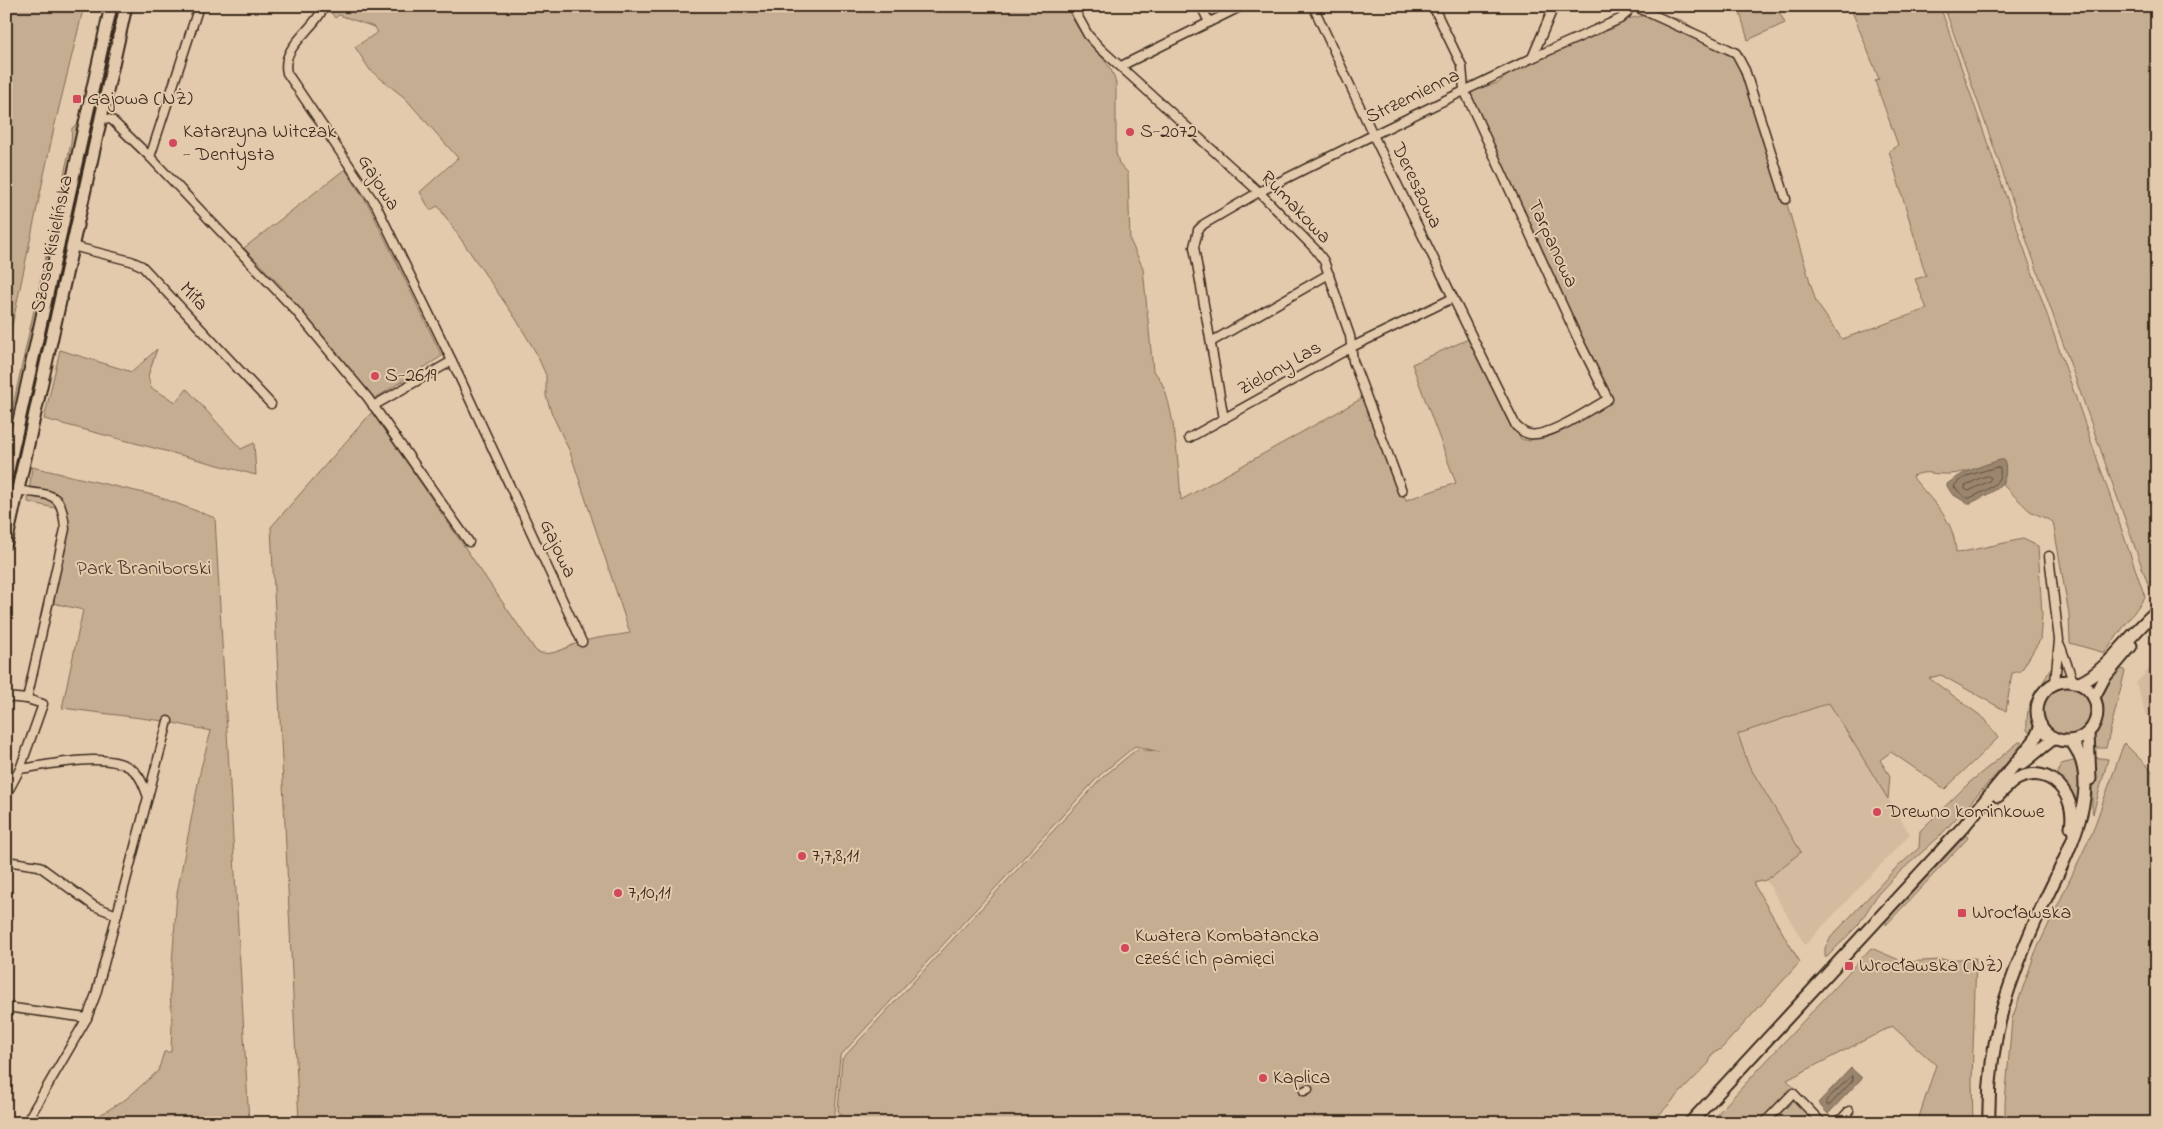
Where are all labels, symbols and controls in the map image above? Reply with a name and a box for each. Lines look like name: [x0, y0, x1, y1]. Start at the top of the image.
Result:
street label: Strzemienna: [1361, 62, 1465, 132]
place label: Gajowa (NŻ): [87, 85, 193, 114]
marker: Gajowa (NŻ): [71, 93, 83, 105]
place label: Katarzyna Witczak - Dentysta: [183, 118, 336, 170]
place label: S-2072: [1140, 118, 1197, 147]
marker: S-2072: [1124, 126, 1136, 138]
marker: Katarzyna Witczak - Dentysta: [167, 137, 179, 149]
street label: Dereszowa: [1382, 138, 1449, 234]
street label: Gajowa: [349, 149, 407, 217]
street label: Rumakowa: [1253, 165, 1337, 251]
street label: Szosa Kisielińska: [24, 172, 82, 316]
street label: Tarpanowa: [1519, 195, 1585, 293]
street label: Miła: [172, 276, 214, 318]
street label: Zielony Las: [1233, 334, 1327, 404]
place label: S-2619: [385, 362, 436, 391]
marker: S-2619: [369, 370, 381, 382]
street label: Gajowa: [531, 515, 583, 583]
park label: Park Braniborski: [77, 555, 211, 584]
place label: Drewno kominkowe: [1886, 798, 2045, 827]
marker: Drewno kominkowe: [1871, 806, 1883, 818]
place label: 7,7,8,11: [812, 842, 859, 871]
marker: 7,7,8,11: [796, 850, 808, 862]
place label: 7,10,11: [628, 879, 671, 908]
marker: 7,10,11: [612, 887, 624, 899]
place label: Wrocławska: [1972, 899, 2071, 928]
marker: Wrocławska: [1956, 907, 1968, 919]
place label: Kwatera Kombatancka cześć ich pamięci: [1135, 922, 1319, 974]
marker: Kwatera Kombatancka cześć ich pamięci: [1119, 942, 1131, 954]
place label: Wrocławska (NŻ): [1859, 952, 2002, 981]
marker: Wrocławska (NŻ): [1843, 960, 1855, 972]
place label: Kaplica: [1273, 1064, 1330, 1093]
marker: Kaplica: [1257, 1072, 1269, 1084]

